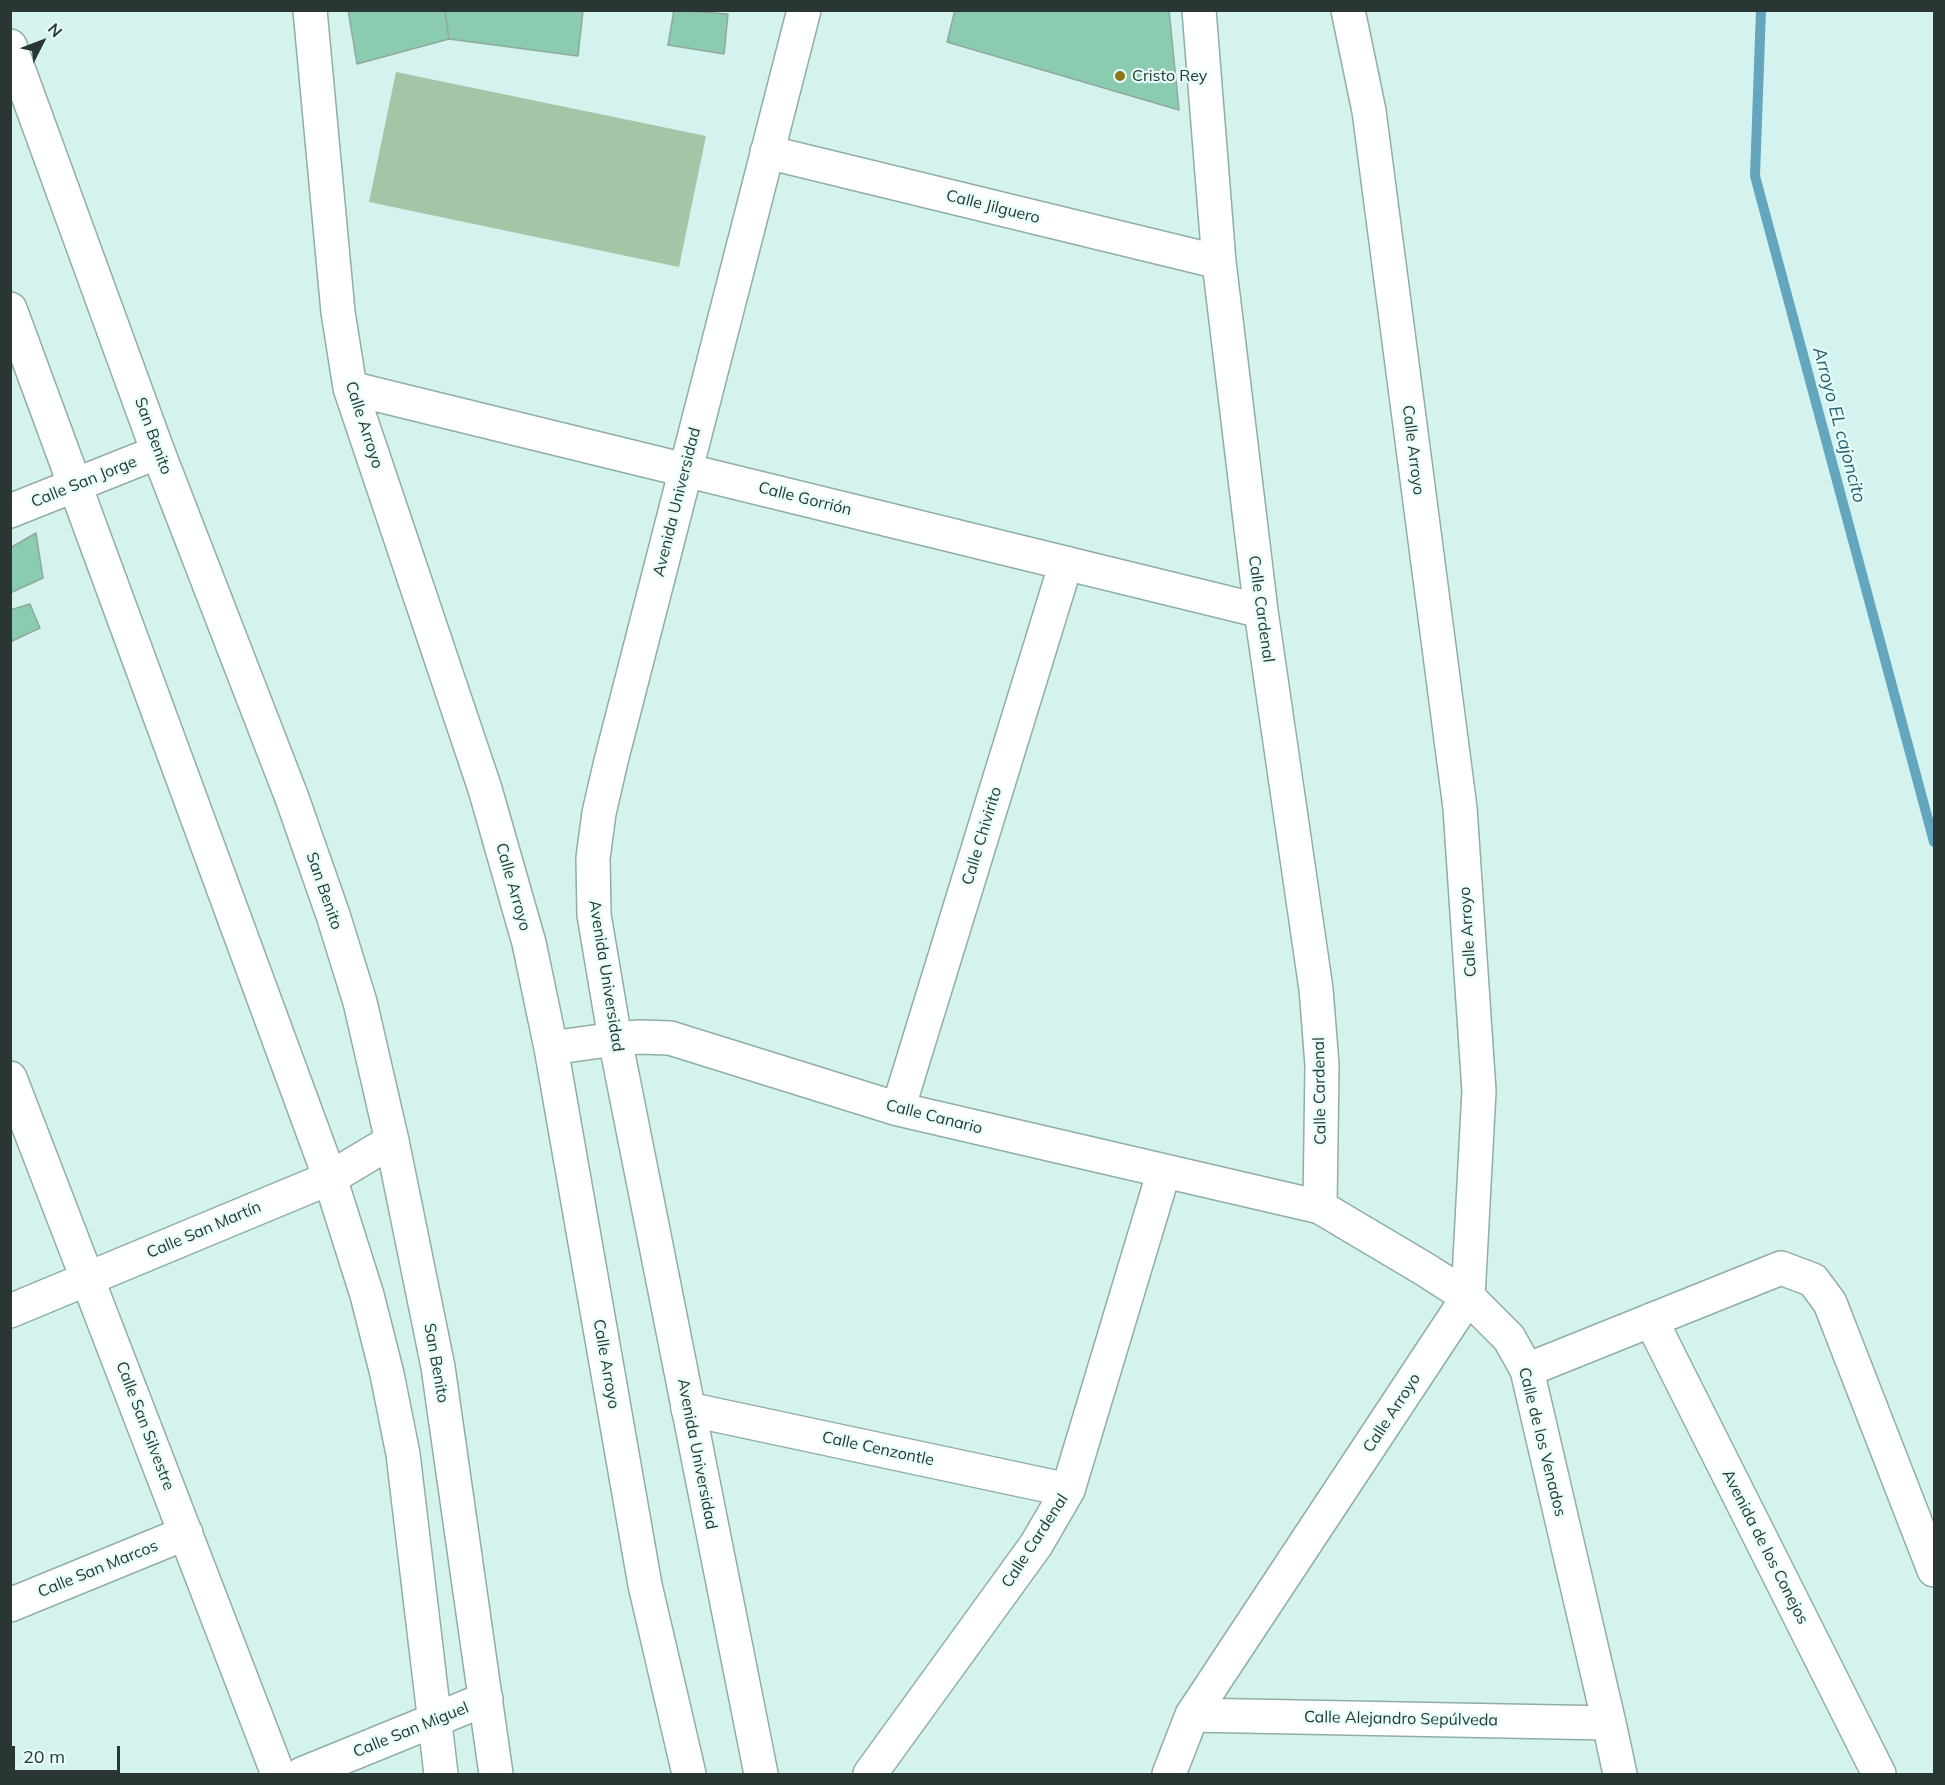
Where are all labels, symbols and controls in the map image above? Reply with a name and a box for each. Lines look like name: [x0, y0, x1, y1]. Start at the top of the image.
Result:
north arrow: [12, 12, 72, 72]
text: N: [44, 19, 67, 41]
place label: Cristo Rey: [1132, 66, 1207, 86]
marker: Cristo Rey: [1113, 69, 1127, 83]
street label: Calle Jilguero: [944, 186, 1042, 228]
water label: Arroyo EL cajoncito: [1808, 345, 1870, 505]
street label: Calle Arroyo: [341, 379, 387, 471]
street label: San Benito: [130, 395, 176, 477]
street label: Calle Arroyo: [1398, 404, 1428, 496]
street label: Avenida Universidad: [649, 425, 705, 579]
street label: Calle San Jorge: [28, 452, 140, 512]
street label: Calle Gorrión: [756, 478, 854, 520]
street label: Calle Cardenal: [1244, 554, 1278, 664]
street label: Calle Chivirito: [958, 785, 1006, 887]
street label: Calle Arroyo: [491, 841, 535, 933]
street label: San Benito: [302, 850, 346, 932]
street label: Calle Arroyo: [1455, 886, 1481, 978]
street label: Avenida Universidad: [585, 899, 627, 1053]
street label: Calle Cardenal: [1309, 1037, 1331, 1145]
street label: Calle Canario: [884, 1096, 984, 1138]
street label: Calle San Martín: [144, 1197, 264, 1263]
street label: Calle Arroyo: [589, 1318, 623, 1410]
street label: San Benito: [420, 1322, 452, 1404]
street label: Calle San Silvestre: [112, 1359, 178, 1493]
street label: Calle de los Venados: [1514, 1366, 1570, 1518]
street label: Calle Arroyo: [1359, 1370, 1425, 1456]
street label: Avenida Universidad: [673, 1377, 721, 1531]
street label: Calle Cenzontle: [820, 1428, 936, 1470]
street label: Avenida de los Conejos: [1718, 1466, 1812, 1628]
street label: Calle Cardenal: [998, 1491, 1072, 1591]
street label: Calle San Marcos: [35, 1536, 161, 1602]
street label: Calle San Miguel: [350, 1698, 472, 1762]
street label: Calle Alejandro Sepúlveda: [1304, 1708, 1498, 1730]
scale bar: [15, 1734, 123, 1772]
text: 20 m: [23, 1745, 65, 1768]

